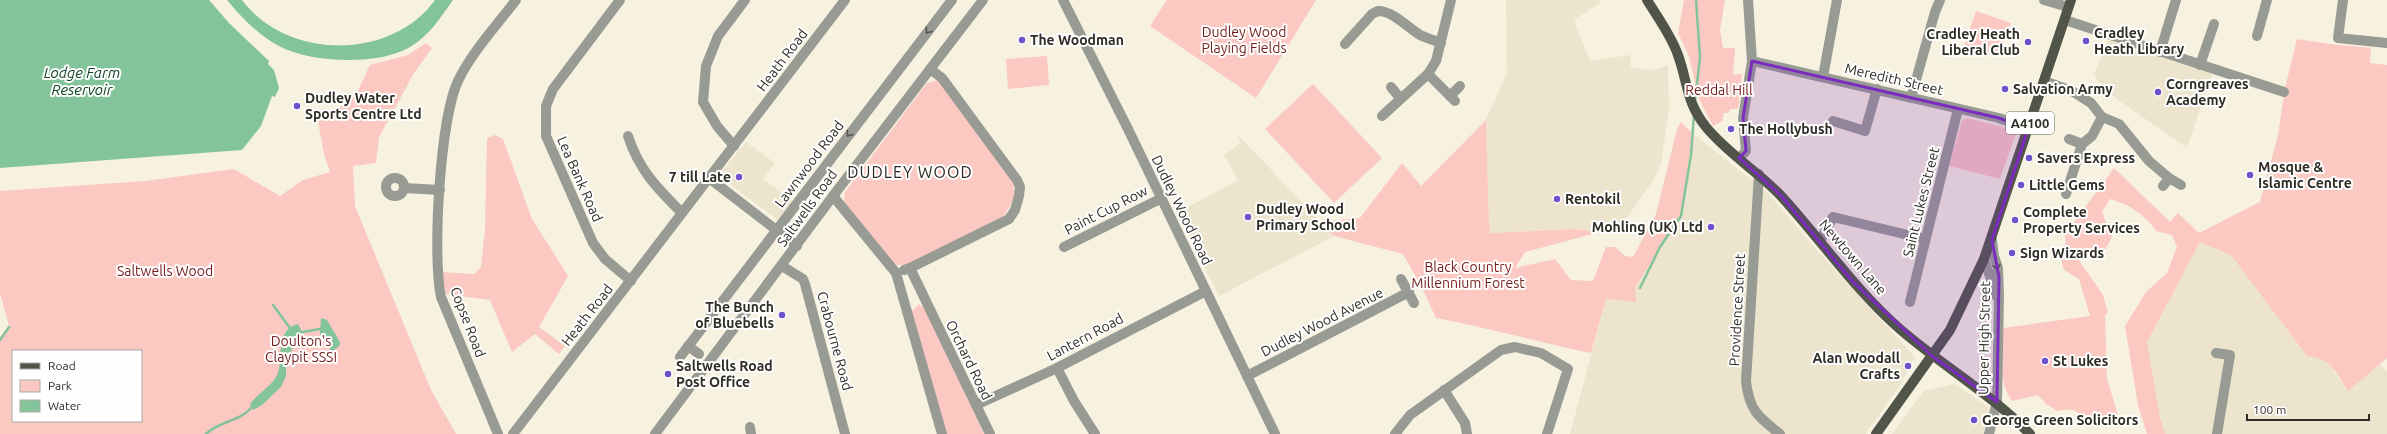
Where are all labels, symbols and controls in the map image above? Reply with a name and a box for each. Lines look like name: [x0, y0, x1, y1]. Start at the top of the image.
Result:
park label: Dudley Wood Playing Fields: [1201, 24, 1287, 56]
place label: Cradley Heath Library: [2094, 25, 2185, 57]
street label: Heath Road: [753, 26, 811, 94]
place label: Cradley Heath Liberal Club: [1926, 26, 2020, 58]
one-way arrow: [925, 27, 933, 34]
place label: The Woodman: [1030, 32, 1124, 48]
marker: The Woodman: [1017, 35, 1027, 45]
marker: Cradley Heath Library: [2081, 36, 2091, 46]
marker: Cradley Heath Liberal Club: [2023, 37, 2033, 47]
street label: Meredith Street: [1843, 60, 1945, 98]
water label: Lodge Farm Reservoir: [44, 64, 120, 98]
place label: Corngreaves Academy: [2166, 76, 2249, 108]
place label: Salvation Army: [2013, 81, 2113, 97]
park label: Reddal Hill: [1685, 82, 1753, 98]
marker: Salvation Army: [2000, 84, 2010, 94]
marker: Corngreaves Academy: [2153, 87, 2163, 97]
place label: Dudley Water Sports Centre Ltd: [305, 90, 422, 122]
marker: Dudley Water Sports Centre Ltd: [292, 101, 302, 111]
road number: A4100: [2006, 112, 2054, 134]
street label: Lawnwood Road: [771, 118, 847, 210]
place label: The Hollybush: [1739, 121, 1833, 137]
marker: The Hollybush: [1726, 124, 1736, 134]
one-way arrow: [847, 130, 854, 137]
street label: Lea Bank Road: [554, 134, 606, 224]
street label: Saint Lukes Street: [1900, 145, 1943, 259]
place label: Savers Express: [2037, 150, 2136, 166]
street label: Dudley Wood Road: [1148, 152, 1216, 268]
marker: Savers Express: [2024, 153, 2034, 163]
place label: Mosque & Islamic Centre: [2258, 159, 2352, 191]
district label: DUDLEY WOOD: [847, 163, 973, 181]
street label: Saltwells Road: [774, 166, 840, 250]
place label: 7 till Late: [669, 169, 731, 185]
marker: Mosque & Islamic Centre: [2245, 170, 2255, 180]
marker: 7 till Late: [734, 172, 744, 182]
place label: Little Gems: [2029, 177, 2105, 193]
marker: Little Gems: [2016, 180, 2026, 190]
street label: Paint Cup Row: [1062, 182, 1150, 238]
place label: Rentokil: [1565, 191, 1620, 207]
marker: Rentokil: [1552, 194, 1562, 204]
place label: Dudley Wood Primary School: [1256, 201, 1355, 233]
place label: Complete Property Services: [2023, 204, 2140, 236]
marker: Dudley Wood Primary School: [1243, 212, 1253, 222]
marker: Complete Property Services: [2010, 215, 2020, 225]
street label: Newtown Lane: [1816, 216, 1890, 298]
place label: Mohling (UK) Ltd: [1592, 219, 1703, 235]
marker: Mohling (UK) Ltd: [1706, 222, 1716, 232]
place label: Sign Wizards: [2020, 245, 2105, 261]
marker: Sign Wizards: [2007, 248, 2017, 258]
street label: Providence Street: [1726, 253, 1748, 367]
park label: Black Country Millennium Forest: [1411, 259, 1525, 291]
park label: Saltwells Wood: [117, 263, 213, 279]
one-way arrow: [1992, 263, 2001, 270]
street label: Heath Road: [558, 281, 616, 349]
street label: Upper High Street: [1975, 281, 1993, 395]
street label: Copse Road: [447, 284, 489, 360]
street label: Dudley Wood Avenue: [1258, 284, 1386, 360]
street label: Crabourne Road: [814, 290, 856, 392]
place label: The Bunch of Bluebells: [695, 299, 774, 331]
marker: The Bunch of Bluebells: [777, 310, 787, 320]
street label: Lantern Road: [1044, 310, 1126, 364]
street label: Orchard Road: [943, 317, 995, 403]
park label: Doulton's Claypit SSSI: [265, 333, 337, 365]
legend: [12, 350, 142, 422]
place label: Alan Woodall Crafts: [1813, 350, 1900, 382]
place label: St Lukes: [2053, 353, 2109, 369]
marker: St Lukes: [2040, 356, 2050, 366]
place label: Saltwells Road Post Office: [676, 358, 773, 390]
text: Road: [48, 359, 76, 372]
marker: Alan Woodall Crafts: [1903, 361, 1913, 371]
marker: Saltwells Road Post Office: [663, 369, 673, 379]
text: Park: [48, 379, 72, 392]
scale bar: [2247, 396, 2369, 422]
text: Water: [48, 399, 81, 412]
text: 100 m: [2253, 403, 2286, 416]
place label: George Green Solicitors: [1982, 412, 2139, 428]
marker: George Green Solicitors: [1969, 415, 1979, 425]

